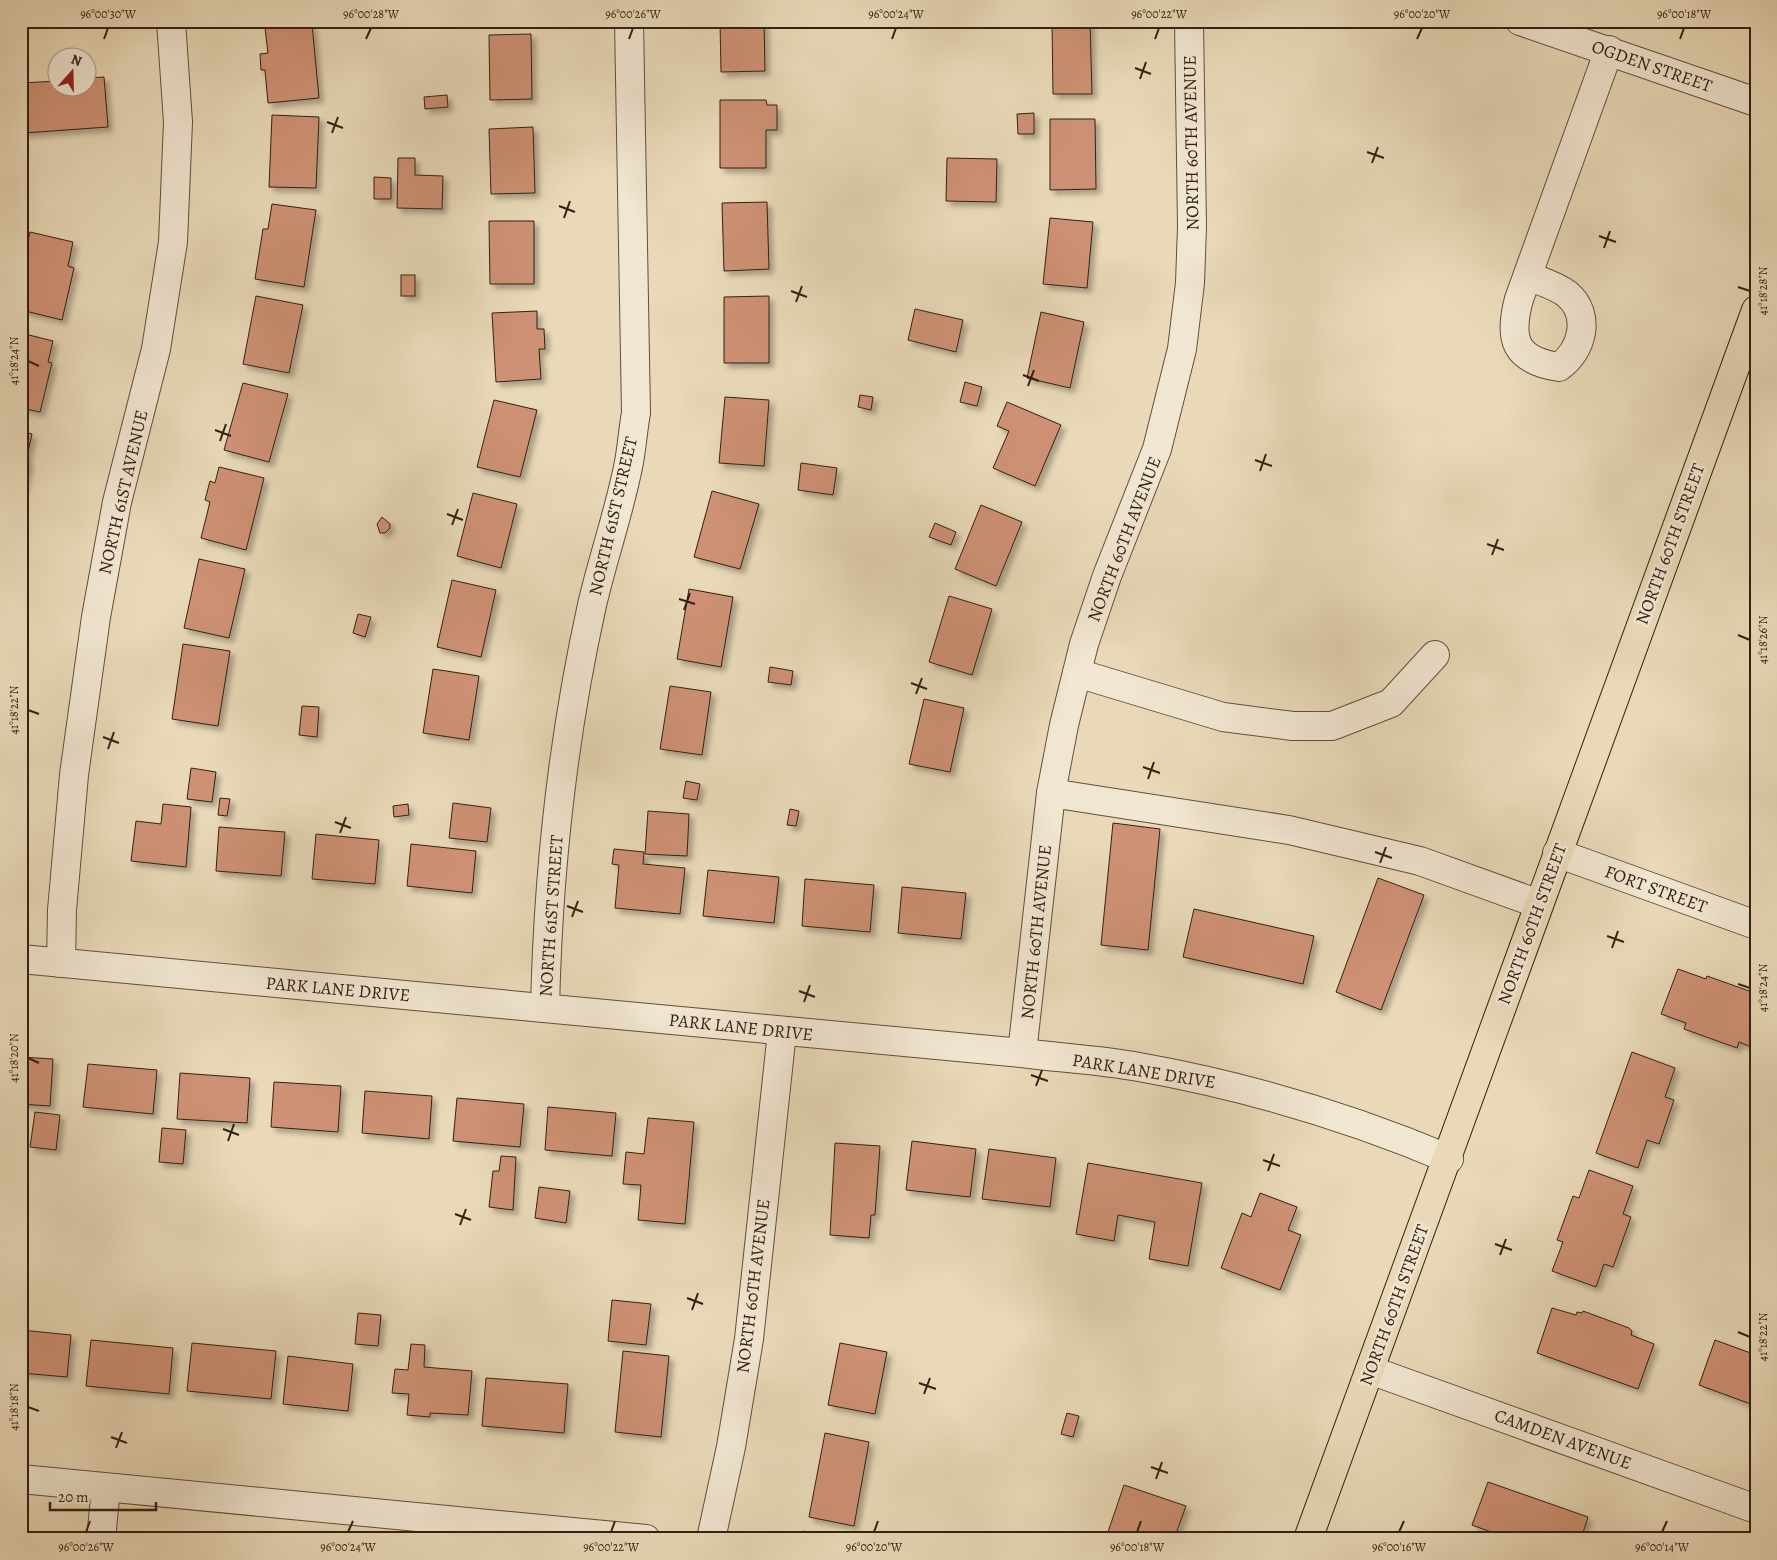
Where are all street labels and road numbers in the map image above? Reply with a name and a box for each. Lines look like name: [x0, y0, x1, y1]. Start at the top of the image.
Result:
street label: OGDEN STREET: [1589, 34, 1716, 98]
street label: NORTH 60TH AVENUE: [1177, 55, 1205, 231]
street label: NORTH 61ST AVENUE: [92, 407, 154, 577]
street label: NORTH 61ST STREET: [583, 434, 643, 598]
street label: NORTH 60TH AVENUE: [1081, 453, 1167, 625]
street label: NORTH 60TH STREET: [1630, 460, 1710, 628]
street label: NORTH 61ST STREET: [533, 834, 569, 998]
street label: NORTH 60TH STREET: [1492, 840, 1572, 1008]
street label: NORTH 60TH AVENUE: [1015, 843, 1057, 1021]
street label: FORT STREET: [1601, 859, 1711, 919]
street label: PARK LANE DRIVE: [265, 971, 411, 1007]
street label: PARK LANE DRIVE: [668, 1007, 814, 1047]
street label: PARK LANE DRIVE: [1071, 1048, 1217, 1094]
street label: NORTH 60TH AVENUE: [730, 1197, 776, 1375]
street label: NORTH 60TH STREET: [1354, 1221, 1434, 1389]
street label: CAMDEN AVENUE: [1491, 1403, 1635, 1475]

